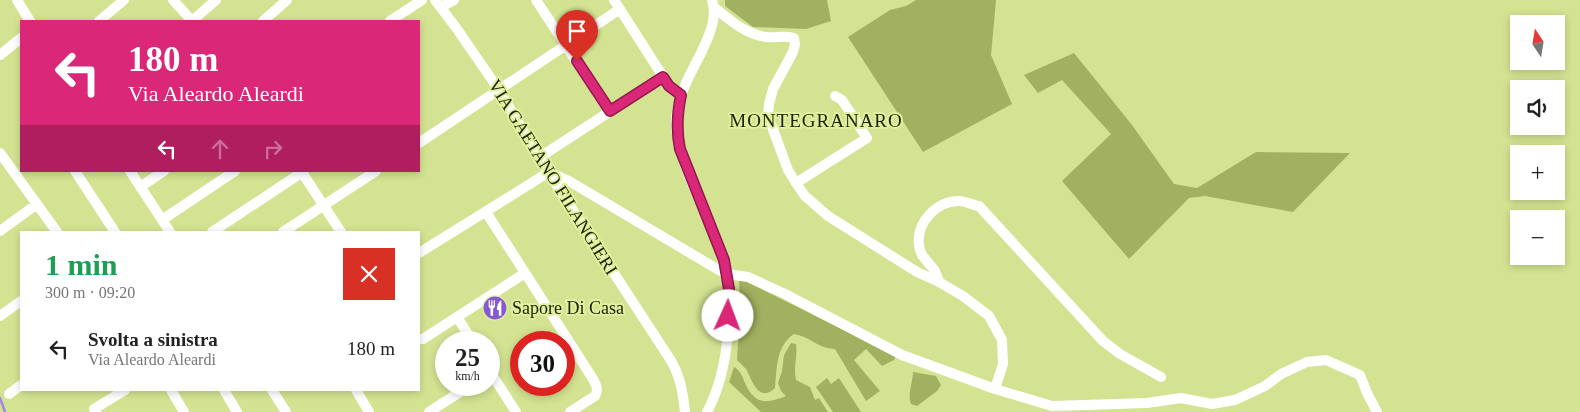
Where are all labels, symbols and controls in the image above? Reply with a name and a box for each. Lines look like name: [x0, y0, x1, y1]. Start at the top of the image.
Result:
pin: [556, 10, 598, 61]
north arrow: [1510, 15, 1565, 70]
map controls: [1510, 15, 1565, 265]
icon: arrive: [563, 17, 591, 45]
icon: left: [45, 40, 110, 105]
text: 180 m: [128, 40, 218, 79]
street label: VIA GAETANO FILANGIERI: [484, 76, 622, 278]
button: sound: [1510, 80, 1565, 135]
text: Via Aleardo Aleardi: [128, 81, 304, 106]
district label: MONTEGRANARO: [729, 110, 903, 131]
icon: left: [153, 135, 181, 163]
icon: ahead: [206, 135, 234, 163]
icon: right: [259, 135, 287, 163]
button: +: [1510, 145, 1565, 200]
button: −: [1510, 210, 1565, 265]
text: 1 min: [45, 248, 118, 281]
button: close: [343, 248, 395, 300]
text: 300 m · 09:20: [45, 284, 135, 301]
position arrow: [701, 289, 753, 341]
restaurant icon: Sapore Di Casa: [482, 295, 508, 321]
place label: Sapore Di Casa: [512, 298, 624, 318]
text: Svolta a sinistra: [88, 329, 218, 350]
speed limit sign: 30: [510, 331, 575, 396]
icon: left: [45, 335, 73, 363]
text: 180 m: [347, 338, 395, 359]
text: 25: [455, 344, 480, 371]
text: Via Aleardo Aleardi: [88, 351, 216, 368]
text: km/h: [455, 369, 480, 383]

